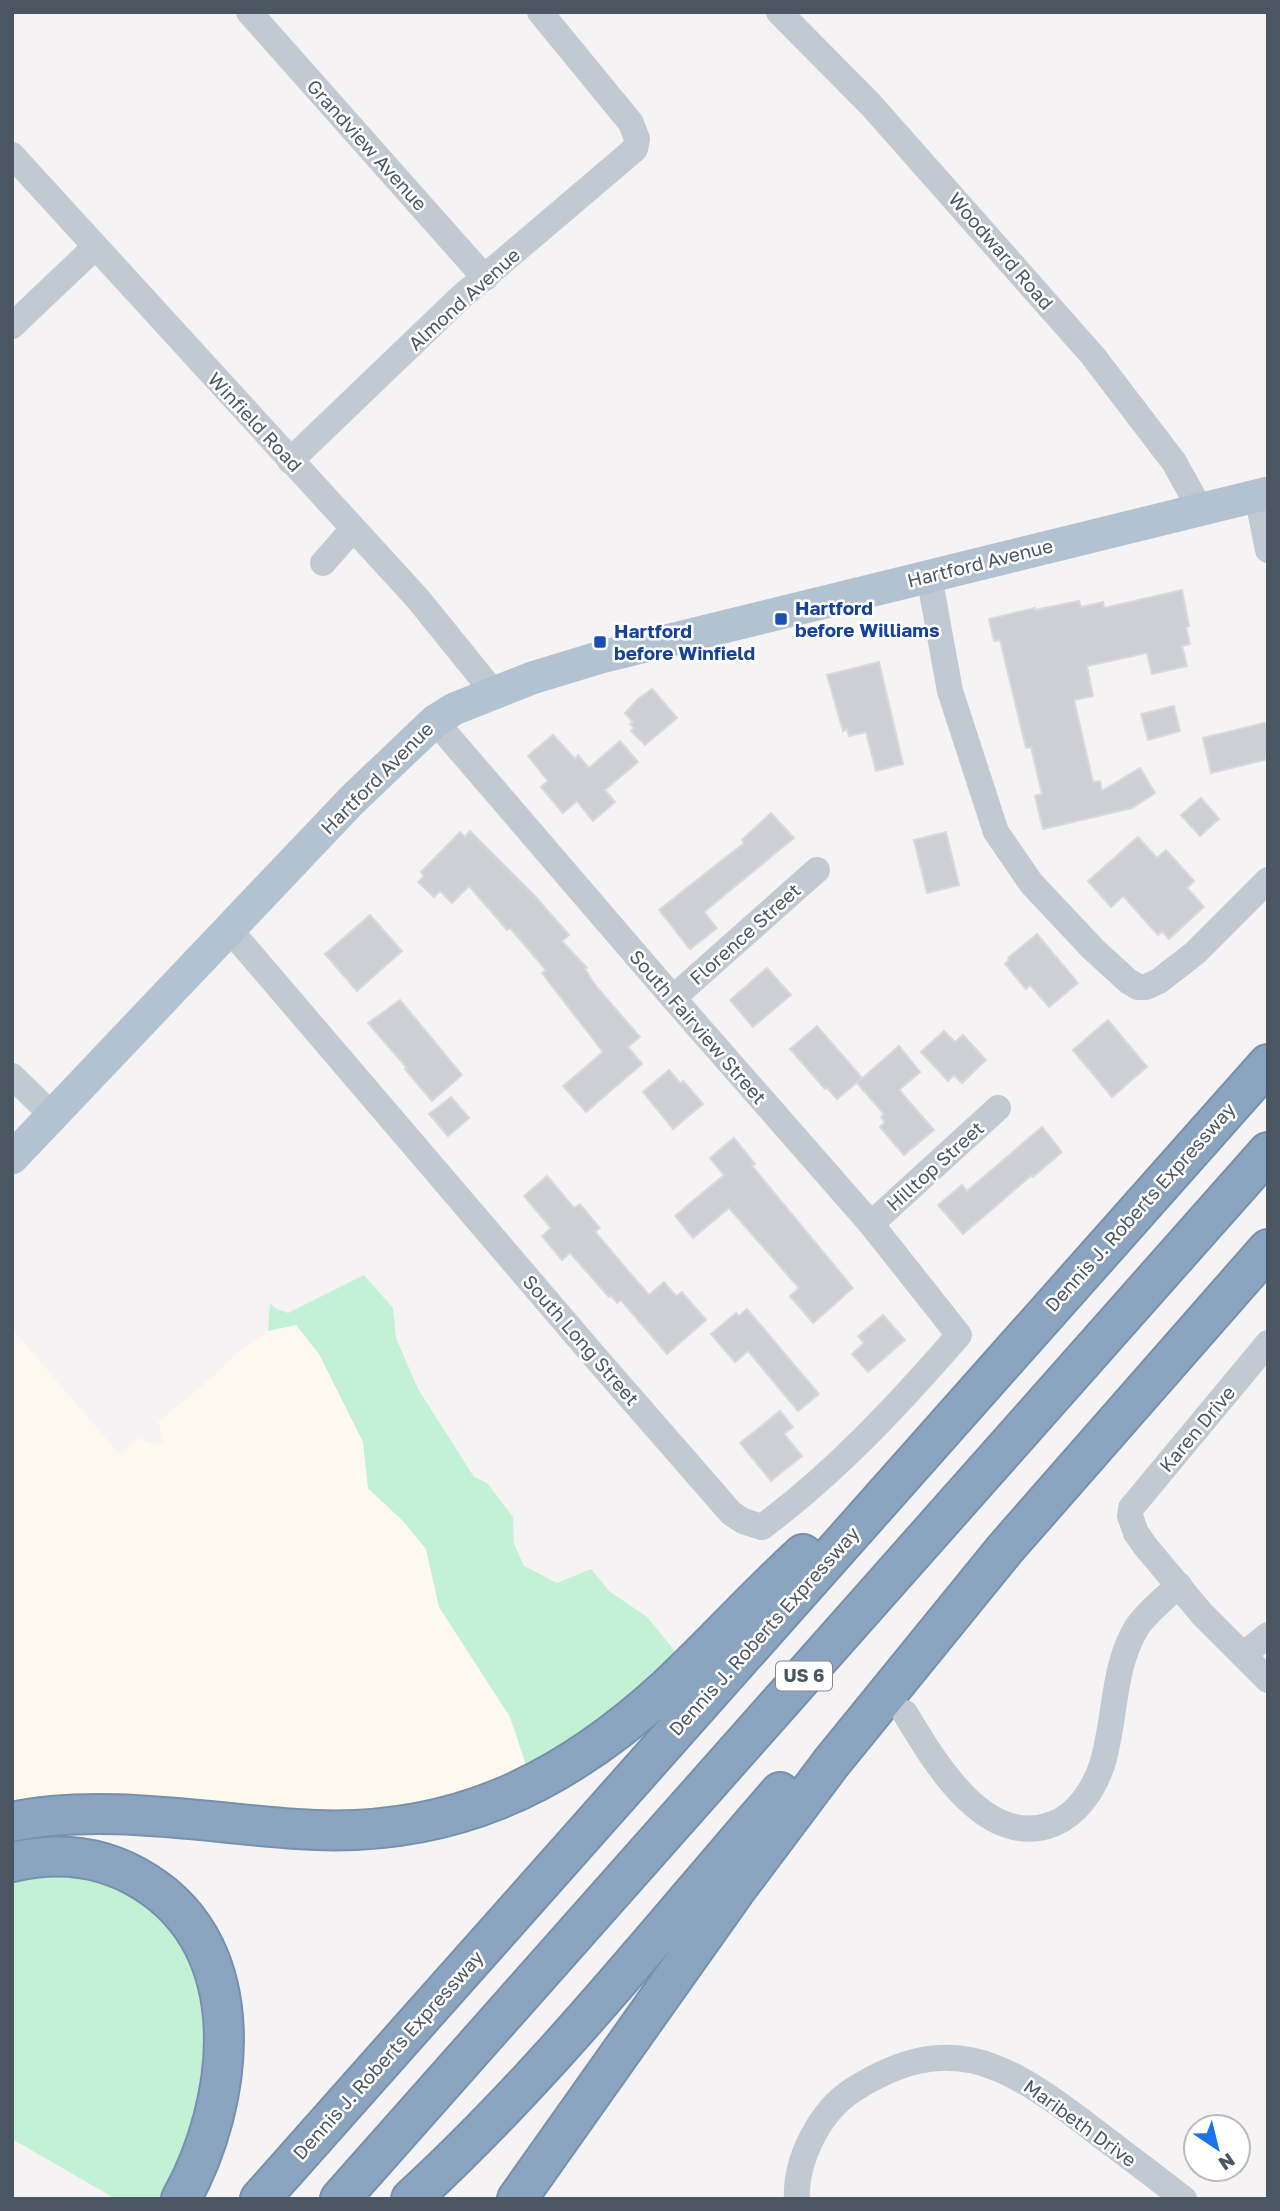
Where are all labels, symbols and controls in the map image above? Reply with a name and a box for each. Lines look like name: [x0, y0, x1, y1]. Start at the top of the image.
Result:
street label: Grandview Avenue: [302, 74, 432, 215]
street label: Woodward Road: [944, 187, 1059, 314]
street label: Almond Avenue: [403, 243, 524, 355]
street label: Winfield Road: [204, 367, 307, 476]
street label: Hartford Avenue: [905, 533, 1055, 592]
place label: Hartford before Williams: [795, 596, 940, 641]
marker: Hartford before Williams: [773, 611, 789, 627]
place label: Hartford before Winfield: [614, 619, 755, 664]
marker: Hartford before Winfield: [592, 634, 608, 650]
street label: Hartford Avenue: [316, 717, 438, 839]
street label: Florence Street: [685, 878, 805, 989]
street label: South Fairview Street: [625, 945, 772, 1108]
street label: Dennis J. Roberts Expressway: [1040, 1097, 1240, 1316]
street label: Hilltop Street: [881, 1116, 988, 1215]
street label: South Long Street: [518, 1270, 644, 1410]
street label: Karen Drive: [1154, 1381, 1239, 1476]
street label: Dennis J. Roberts Expressway: [664, 1521, 864, 1740]
road number: US 6: [776, 1661, 832, 1690]
street label: Dennis J. Roberts Expressway: [288, 1945, 488, 2164]
street label: Maribeth Drive: [1020, 2074, 1141, 2171]
north arrow: [1182, 2113, 1252, 2183]
text: N: [1215, 2149, 1240, 2176]

